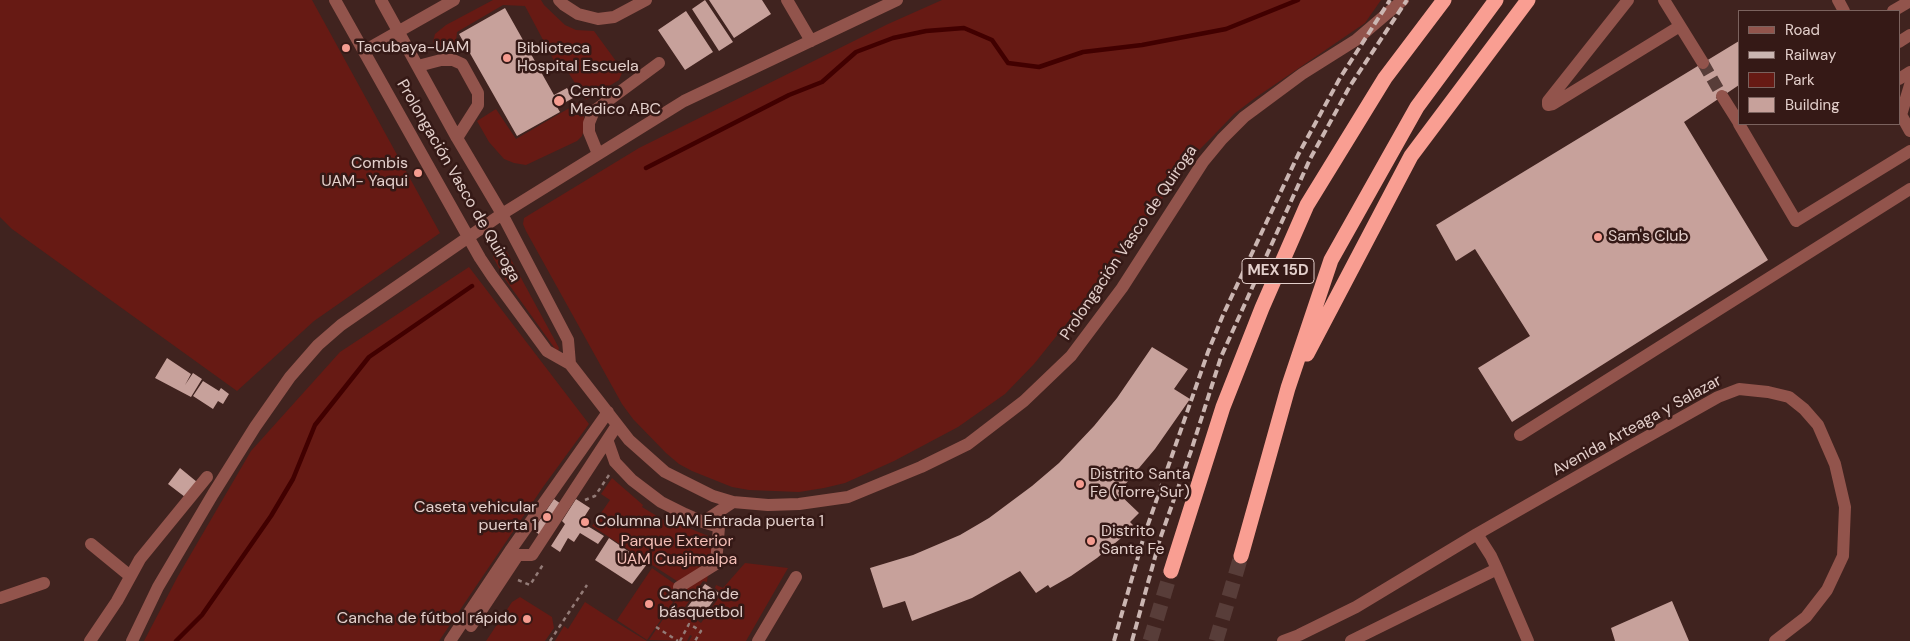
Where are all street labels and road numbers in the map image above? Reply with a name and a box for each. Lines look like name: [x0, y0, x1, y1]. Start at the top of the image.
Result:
street label: Prolongación Vasco de Quiroga: [392, 76, 524, 286]
street label: Prolongación Vasco de Quiroga: [1057, 142, 1201, 344]
road number: MEX 15D: [1242, 258, 1314, 284]
street label: Avenida Arteaga y Salazar: [1549, 371, 1725, 481]

